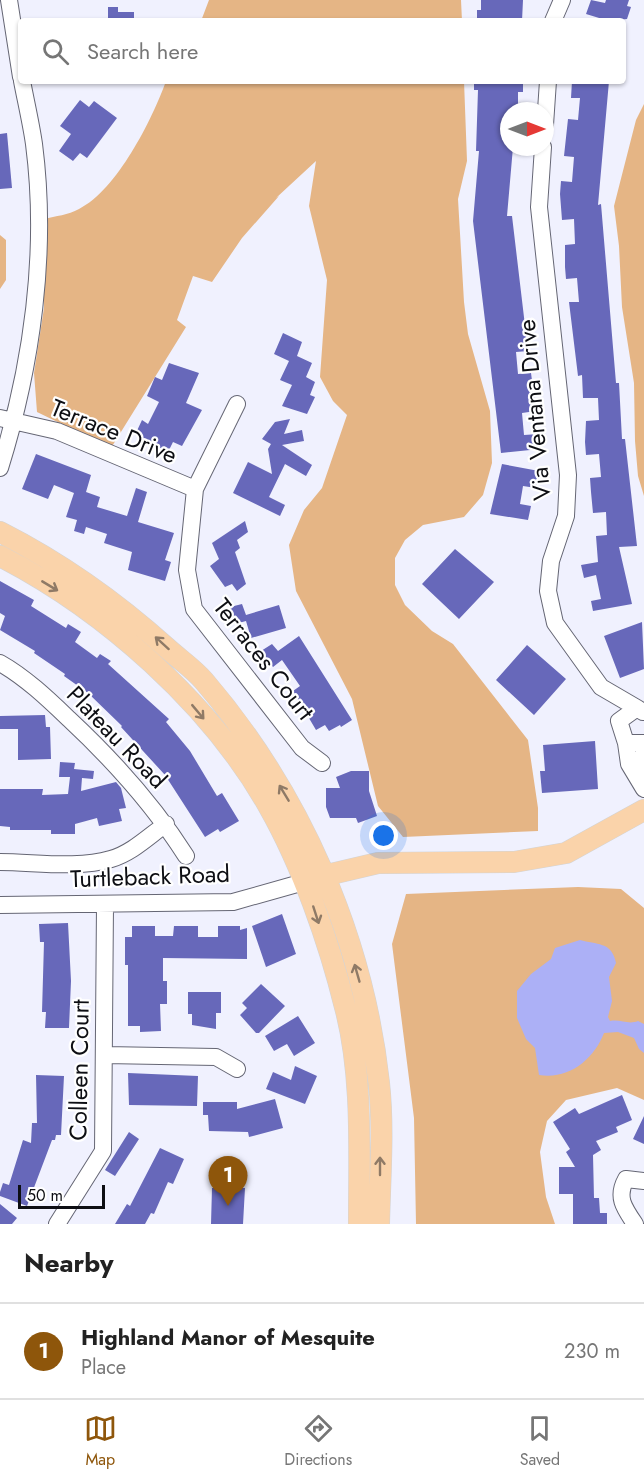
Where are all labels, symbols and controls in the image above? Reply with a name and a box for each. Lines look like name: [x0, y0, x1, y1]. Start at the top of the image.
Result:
search box: [18, 18, 626, 84]
icon: search: [39, 35, 72, 68]
text: Search here: [87, 35, 198, 67]
north arrow: [500, 102, 554, 156]
street label: Via Ventana Drive: [509, 318, 559, 502]
street label: Terrace Drive: [46, 390, 182, 472]
one-way arrow: [41, 580, 58, 592]
street label: Terraces Court: [205, 591, 323, 727]
one-way arrow: [154, 636, 169, 650]
street label: Plateau Road: [59, 678, 175, 796]
one-way arrow: [191, 703, 204, 719]
one-way arrow: [277, 785, 289, 802]
your location: [369, 821, 398, 850]
street label: Turtleback Road: [69, 856, 231, 896]
one-way arrow: [311, 905, 322, 924]
one-way arrow: [351, 964, 362, 983]
street label: Colleen Court: [60, 999, 98, 1141]
pin: 1: [208, 1156, 248, 1206]
one-way arrow: [374, 1156, 386, 1176]
scale bar: [18, 1182, 105, 1210]
text: 50 m: [27, 1184, 63, 1207]
text: Nearby: [24, 1244, 113, 1282]
text: Highland Manor of Mesquite: [81, 1321, 375, 1353]
text: 1: [38, 1337, 49, 1366]
text: 230 m: [564, 1337, 620, 1366]
text: Place: [81, 1353, 126, 1382]
tab: Map: [84, 1412, 117, 1471]
tab: Directions: [284, 1412, 352, 1471]
tab: Saved: [520, 1412, 560, 1471]

